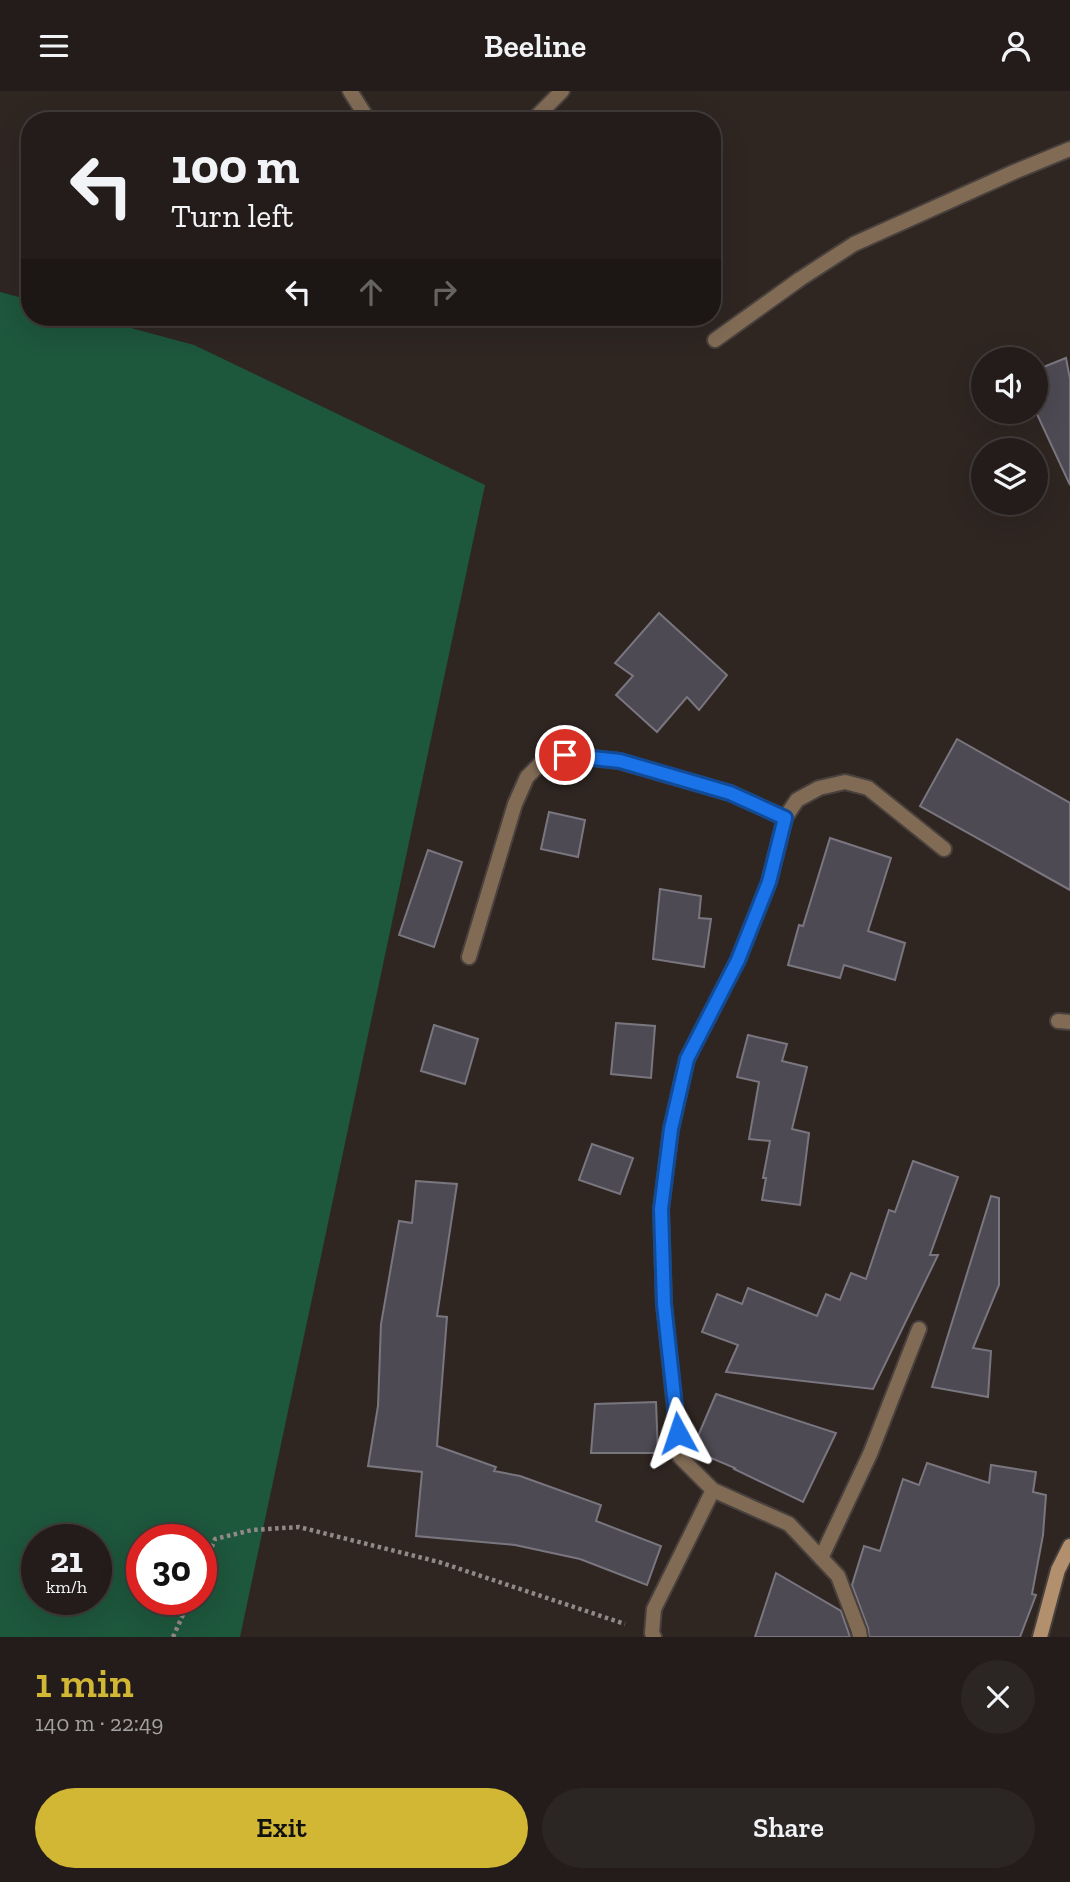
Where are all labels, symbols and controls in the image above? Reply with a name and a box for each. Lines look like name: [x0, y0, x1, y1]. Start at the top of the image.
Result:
icon: menu: [35, 27, 73, 65]
text: Beeline: [484, 27, 586, 65]
icon: person: [997, 27, 1035, 65]
text: 100 m: [171, 137, 299, 196]
icon: left: [56, 140, 147, 231]
text: Turn left: [171, 197, 293, 235]
icon: left: [279, 273, 317, 311]
icon: ahead: [352, 273, 390, 311]
icon: right: [425, 273, 463, 311]
map controls: [971, 347, 1048, 515]
button: sound: [971, 347, 1048, 424]
button: layers: [971, 438, 1048, 515]
pin: [535, 725, 595, 785]
icon: arrive: [546, 736, 584, 774]
position arrow: [641, 1396, 715, 1470]
speed limit sign: 30: [126, 1524, 217, 1615]
text: 21: [50, 1539, 83, 1581]
text: km/h: [46, 1576, 87, 1598]
text: 1 min: [35, 1657, 134, 1708]
button: close: [961, 1660, 1035, 1734]
text: 140 m · 22:49: [35, 1709, 164, 1737]
button: Exit: [35, 1788, 528, 1868]
button: Share: [542, 1788, 1035, 1868]

